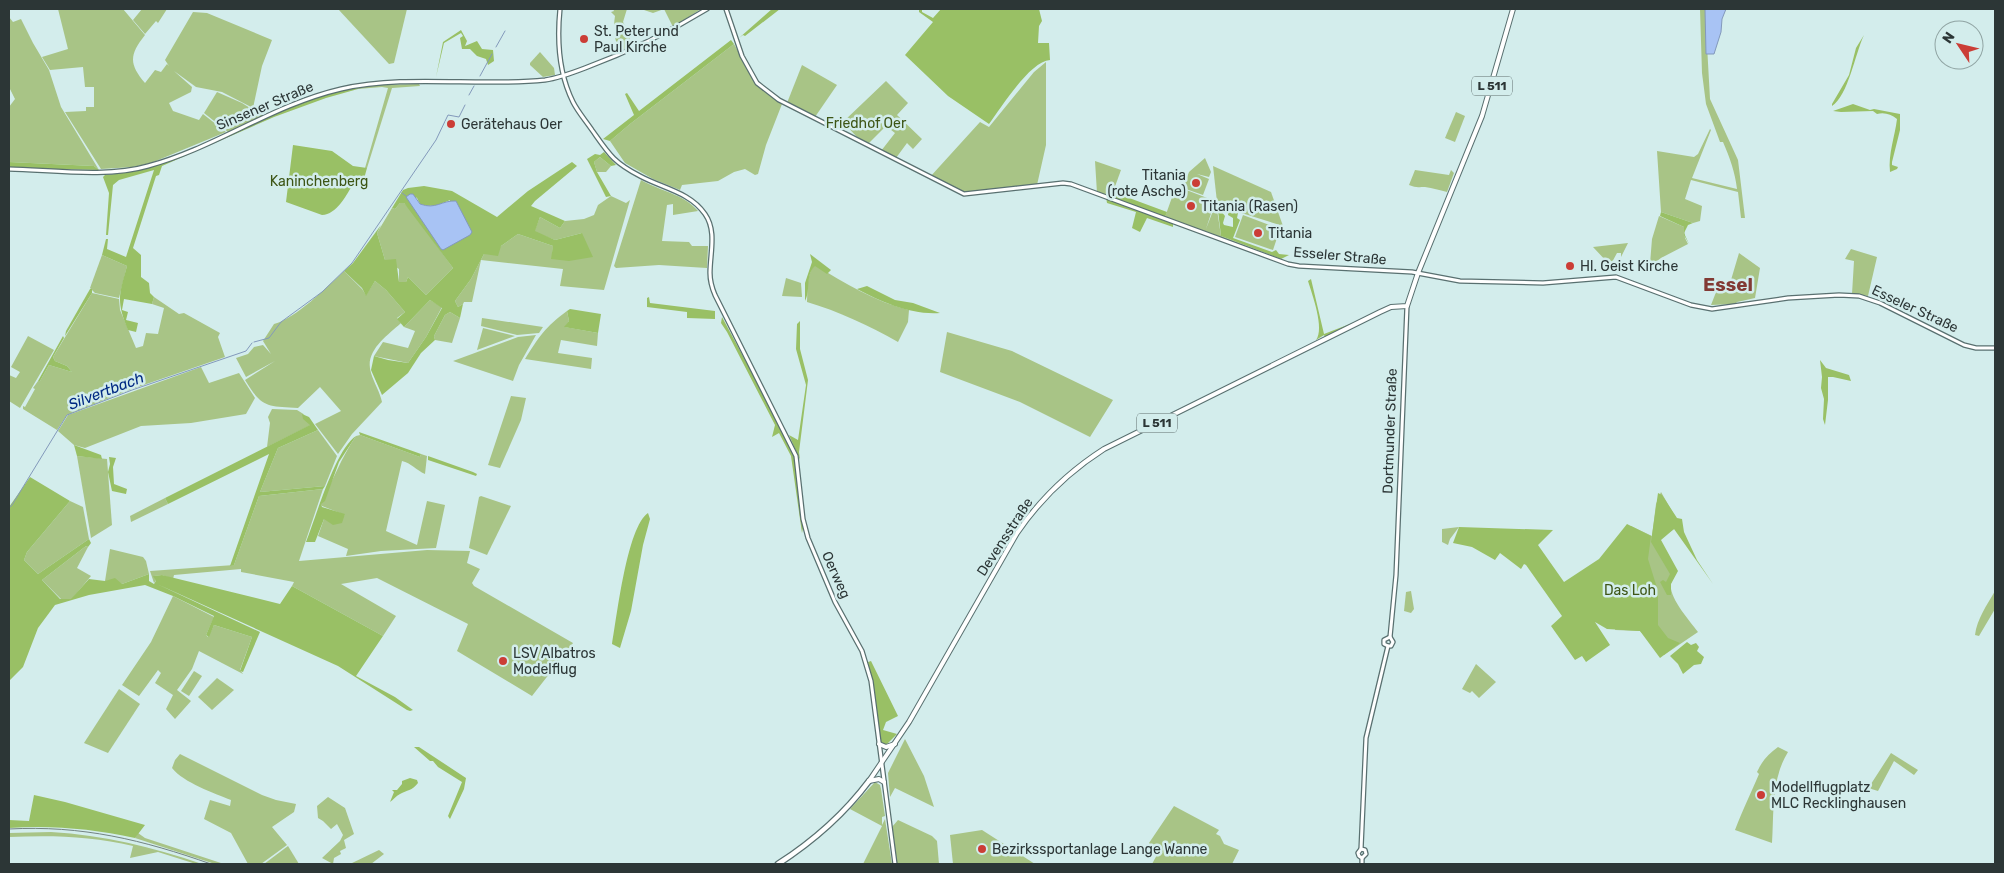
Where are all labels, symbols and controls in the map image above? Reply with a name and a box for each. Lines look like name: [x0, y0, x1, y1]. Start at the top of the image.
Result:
north arrow: [1934, 20, 1984, 70]
place label: St. Peter und Paul Kirche: [594, 23, 679, 56]
text: N: [1939, 29, 1959, 47]
marker: St. Peter und Paul Kirche: [578, 33, 590, 45]
road number: L 511: [1472, 76, 1512, 95]
street label: Sinsener Straße: [214, 78, 316, 134]
park label: Friedhof Oer: [826, 115, 907, 132]
place label: Gerätehaus Oer: [461, 116, 563, 133]
marker: Gerätehaus Oer: [445, 118, 457, 130]
place label: Titania (rote Asche): [1107, 167, 1186, 200]
park label: Kaninchenberg: [270, 173, 368, 190]
marker: Titania (rote Asche): [1190, 177, 1202, 189]
place label: Titania (Rasen): [1201, 198, 1298, 215]
marker: Titania (Rasen): [1185, 200, 1197, 212]
place label: Titania: [1268, 225, 1312, 242]
marker: Titania: [1252, 227, 1264, 239]
street label: Esseler Straße: [1293, 243, 1387, 269]
place label: Hl. Geist Kirche: [1580, 258, 1678, 275]
marker: Hl. Geist Kirche: [1564, 260, 1576, 272]
district label: Essel: [1703, 273, 1753, 296]
street label: Esseler Straße: [1869, 282, 1961, 337]
water label: Silvertbach: [66, 368, 146, 414]
street label: Dortmunder Straße: [1379, 368, 1401, 494]
road number: L 511: [1137, 413, 1177, 432]
street label: Devensstraße: [973, 495, 1037, 579]
street label: Oerweg: [818, 549, 854, 601]
park label: Das Loh: [1604, 582, 1656, 599]
place label: LSV Albatros Modelflug: [513, 645, 596, 678]
marker: LSV Albatros Modelflug: [497, 655, 509, 667]
place label: Modellflugplatz MLC Recklinghausen: [1771, 779, 1906, 812]
marker: Modellflugplatz MLC Recklinghausen: [1755, 789, 1767, 801]
place label: Bezirkssportanlage Lange Wanne: [992, 841, 1208, 858]
marker: Bezirkssportanlage Lange Wanne: [976, 843, 988, 855]

